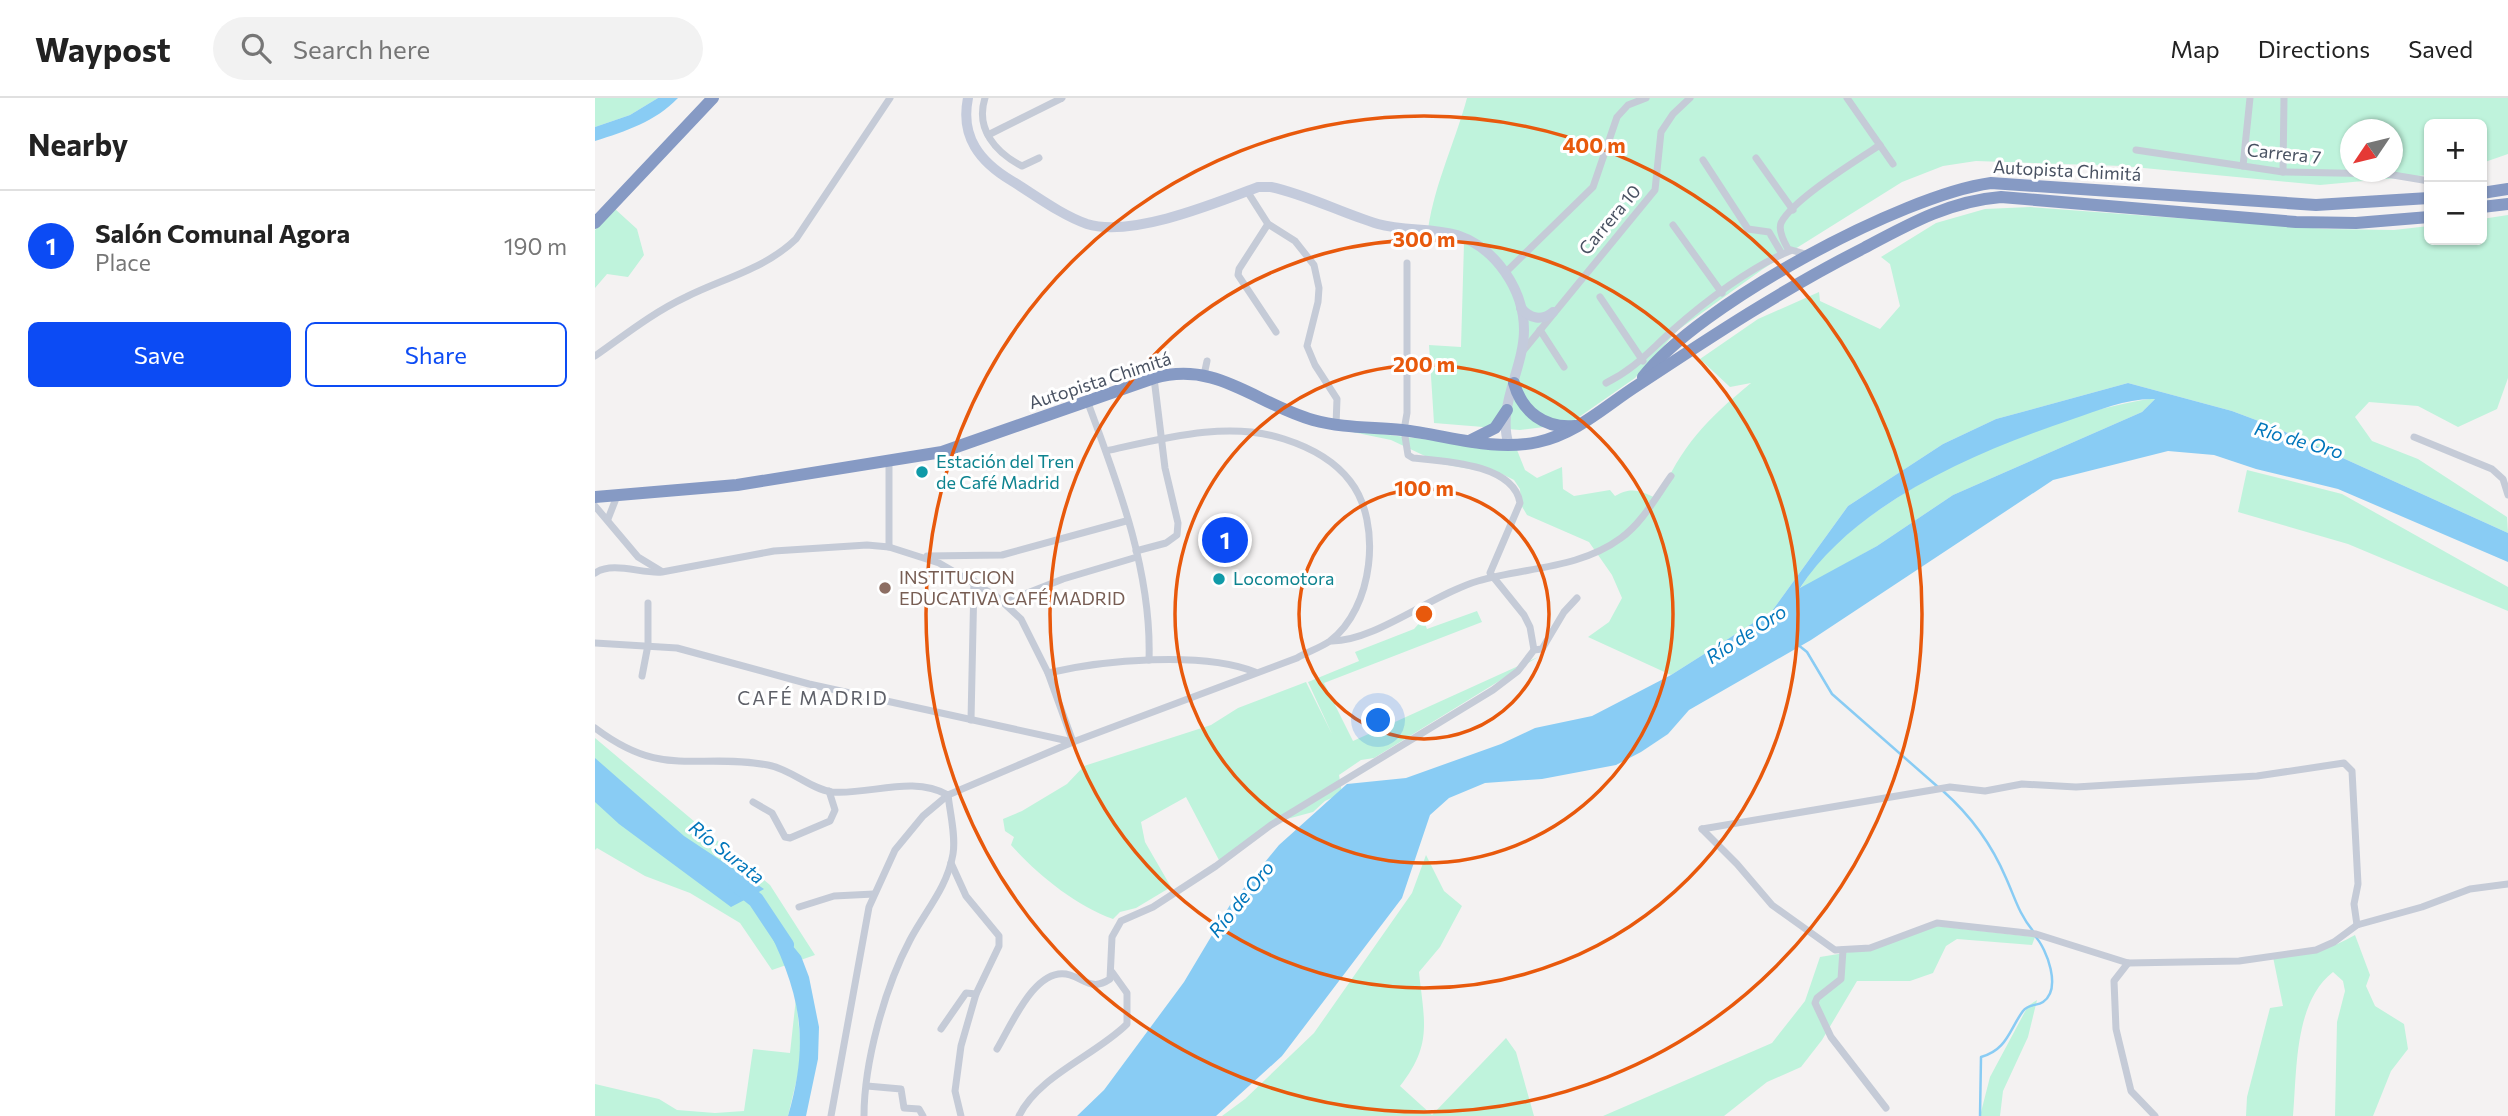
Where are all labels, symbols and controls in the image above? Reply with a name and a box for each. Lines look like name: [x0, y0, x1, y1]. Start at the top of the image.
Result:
search box: [213, 17, 703, 80]
text: Waypost: [35, 28, 171, 69]
icon: search: [237, 29, 275, 67]
text: Search here: [293, 33, 430, 64]
text: Map: [2170, 34, 2220, 63]
text: Directions: [2258, 34, 2370, 63]
text: Saved: [2408, 34, 2473, 63]
north arrow: [2340, 119, 2403, 182]
map controls: [2424, 119, 2487, 245]
button: +: [2424, 119, 2487, 182]
text: Nearby: [28, 125, 128, 162]
text: 400 m: [1562, 132, 1626, 157]
street label: Carrera 7: [2246, 138, 2322, 168]
street label: Autopista Chimitá: [1992, 155, 2142, 185]
street label: Carrera 10: [1574, 180, 1645, 259]
button: −: [2424, 182, 2487, 245]
text: Salón Comunal Agora: [95, 217, 350, 248]
text: 300 m: [1393, 226, 1455, 251]
text: 1: [46, 232, 56, 260]
text: 190 m: [504, 232, 567, 260]
text: Place: [95, 248, 151, 276]
button: Save: [28, 322, 291, 387]
button: Share: [305, 322, 567, 387]
street label: Autopista Chimitá: [1026, 347, 1174, 413]
text: 200 m: [1393, 351, 1455, 376]
water label: Río de Oro: [2252, 416, 2346, 463]
place label: Estación del Tren de Café Madrid: [936, 450, 1074, 493]
marker: Estación del Tren de Café Madrid: [914, 464, 930, 480]
text: 100 m: [1394, 475, 1454, 500]
pin: 1: [1202, 514, 1248, 566]
place label: INSTITUCION EDUCATIVA CAFÉ MADRID: [899, 566, 1125, 609]
place label: Locomotora: [1233, 567, 1334, 589]
marker: Locomotora: [1211, 571, 1227, 587]
marker: INSTITUCION EDUCATIVA CAFÉ MADRID: [877, 580, 893, 596]
water label: Río de Oro: [1701, 599, 1790, 668]
centre of rings: [1412, 602, 1436, 626]
district label: CAFÉ MADRID: [737, 686, 889, 709]
your location: [1361, 703, 1395, 737]
water label: Río Surata: [685, 815, 770, 888]
water label: Río de Oro: [1203, 856, 1278, 941]

